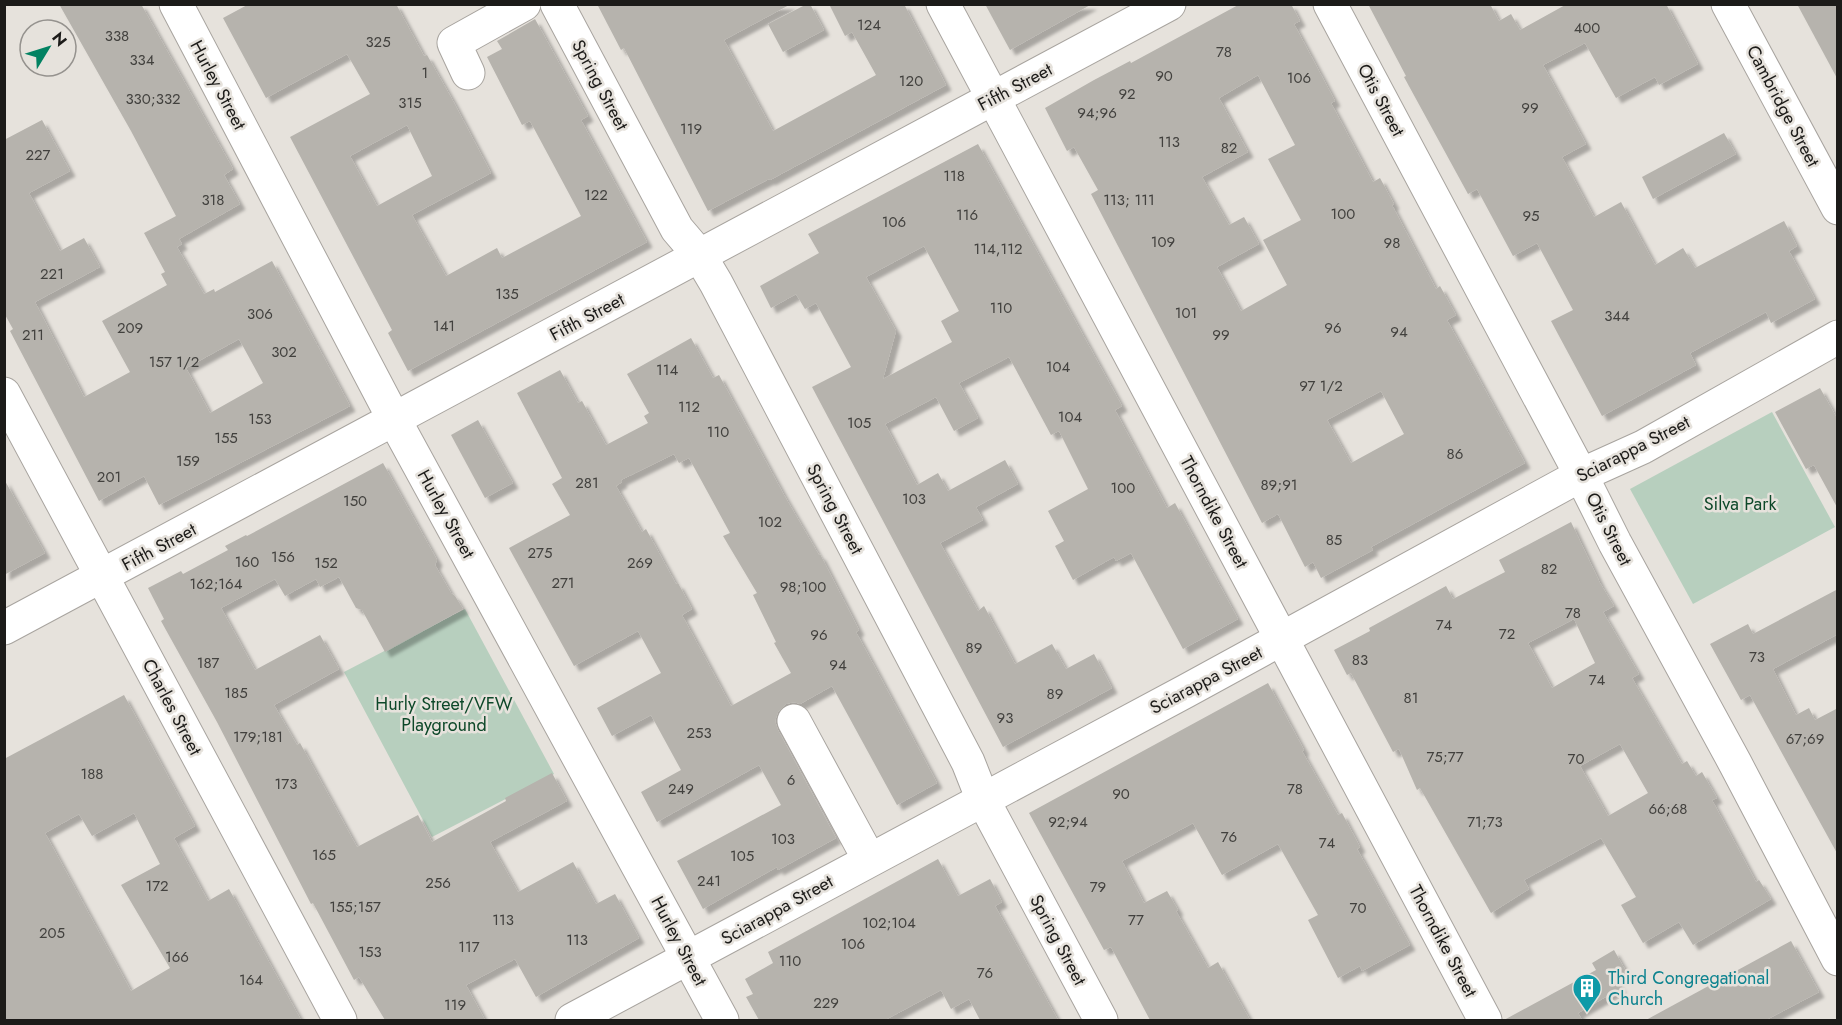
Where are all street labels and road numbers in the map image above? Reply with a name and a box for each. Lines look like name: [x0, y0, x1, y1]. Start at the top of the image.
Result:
street label: Spring Street: [565, 35, 635, 135]
street label: Hurley Street: [184, 36, 253, 135]
street label: Cambridge Street: [1740, 41, 1826, 172]
street label: Fifth Street: [973, 56, 1057, 117]
street label: Otis Street: [1351, 59, 1411, 141]
street label: Fifth Street: [545, 286, 629, 347]
street label: Sciarappa Street: [1572, 409, 1695, 489]
street label: Thorndike Street: [1174, 451, 1255, 573]
street label: Spring Street: [800, 459, 870, 559]
street label: Hurley Street: [411, 465, 481, 564]
street label: Otis Street: [1580, 488, 1639, 571]
street label: Fifth Street: [117, 516, 201, 577]
street label: Sciarappa Street: [1145, 639, 1268, 721]
street label: Charles Street: [136, 654, 209, 760]
street label: Sciarappa Street: [716, 868, 838, 951]
street label: Thorndike Street: [1403, 880, 1484, 1002]
street label: Spring Street: [1023, 890, 1093, 990]
street label: Hurley Street: [645, 892, 714, 991]

